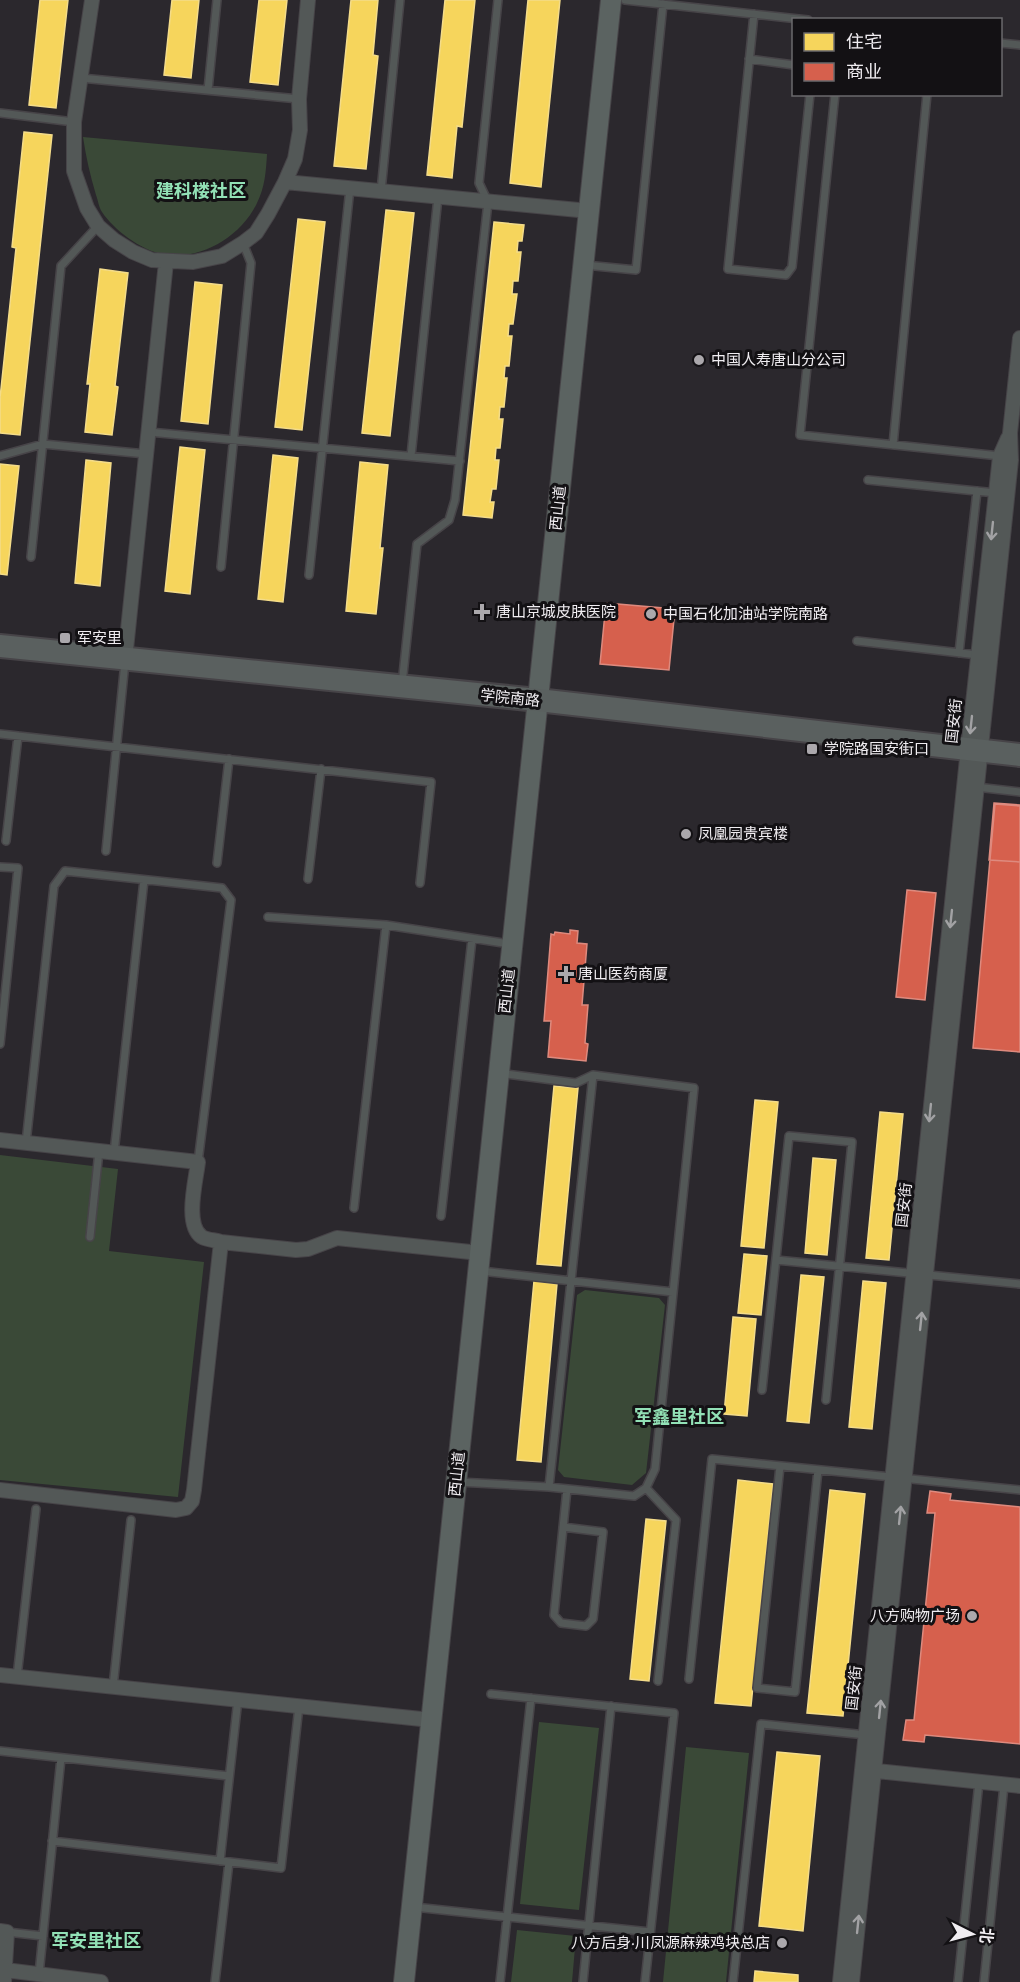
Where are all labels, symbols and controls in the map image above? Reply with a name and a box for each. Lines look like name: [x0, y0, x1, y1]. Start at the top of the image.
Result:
legend: [792, 18, 1002, 96]
text: 住宅: [846, 31, 882, 53]
text: 商业: [846, 61, 882, 83]
district label: 建科楼社区: [156, 180, 246, 202]
place label: 中国人寿唐山分公司: [711, 351, 846, 369]
marker: 中国人寿唐山分公司: [692, 353, 706, 367]
street label: 西山道: [547, 485, 569, 531]
one-way arrow: [986, 521, 997, 541]
marker: 唐山京城皮肤医院: [473, 603, 491, 621]
place label: 唐山京城皮肤医院: [496, 603, 616, 621]
place label: 中国石化加油站学院南路: [663, 605, 828, 623]
marker: 中国石化加油站学院南路: [644, 607, 658, 621]
place label: 军安里: [77, 629, 122, 647]
marker: 军安里: [58, 631, 72, 645]
street label: 学院南路: [479, 686, 541, 710]
street label: 国安街: [943, 698, 965, 744]
one-way arrow: [965, 715, 976, 735]
place label: 学院路国安街口: [824, 740, 929, 758]
marker: 学院路国安街口: [805, 742, 819, 756]
place label: 凤凰园贵宾楼: [698, 825, 788, 843]
marker: 凤凰园贵宾楼: [679, 827, 693, 841]
one-way arrow: [945, 909, 956, 928]
place label: 唐山医药商厦: [578, 965, 668, 983]
marker: 唐山医药商厦: [559, 967, 573, 981]
street label: 西山道: [496, 968, 518, 1014]
one-way arrow: [925, 1103, 936, 1122]
street label: 国安街: [893, 1182, 915, 1228]
one-way arrow: [916, 1312, 927, 1332]
district label: 军鑫里社区: [634, 1406, 724, 1428]
street label: 西山道: [446, 1451, 468, 1497]
one-way arrow: [895, 1506, 906, 1525]
place label: 八方购物广场: [870, 1607, 960, 1625]
marker: 八方购物广场: [965, 1609, 979, 1623]
street label: 国安街: [843, 1665, 865, 1711]
one-way arrow: [875, 1699, 886, 1719]
north arrow: [942, 1904, 1002, 1964]
one-way arrow: [853, 1914, 864, 1934]
text: 北: [975, 1926, 997, 1944]
district label: 军安里社区: [51, 1930, 141, 1952]
place label: 八方后身·川凤源麻辣鸡块总店: [571, 1934, 770, 1952]
marker: 八方后身·川凤源麻辣鸡块总店: [775, 1936, 789, 1950]

